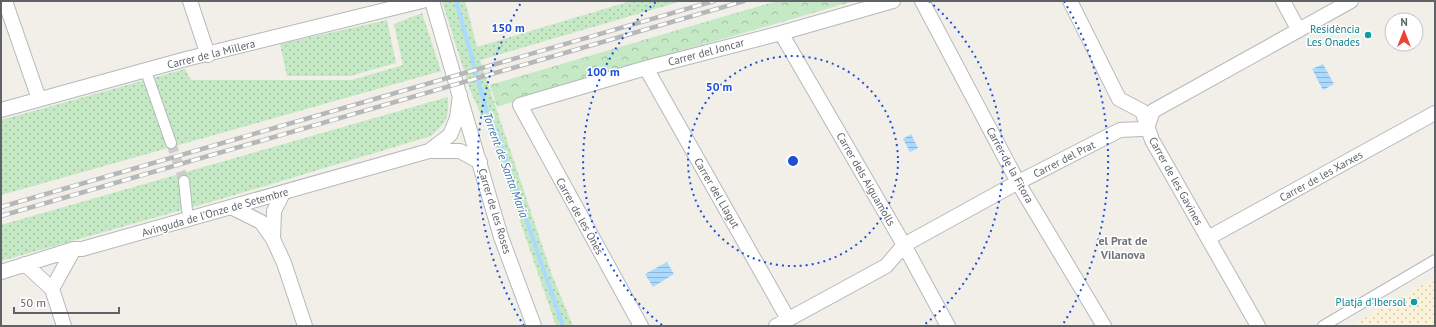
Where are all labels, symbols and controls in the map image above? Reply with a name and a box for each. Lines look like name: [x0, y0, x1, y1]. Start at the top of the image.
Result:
north arrow: [1384, 12, 1424, 52]
text: N: [1400, 15, 1408, 29]
text: 150 m: [491, 20, 525, 35]
place label: Residència Les Onades: [1307, 22, 1360, 49]
marker: Residència Les Onades: [1363, 30, 1373, 40]
street label: Carrer del Joncar: [666, 35, 746, 69]
street label: Carrer de la Millera: [166, 36, 256, 72]
text: 100 m: [586, 64, 620, 79]
text: 50 m: [706, 79, 732, 94]
water label: Torrent de Santa Maria: [480, 110, 532, 220]
street label: Carrer de la Fitora: [983, 125, 1037, 205]
street label: Carrer dels Aiguamolls: [833, 130, 899, 229]
street label: Carrer de les Gavines: [1146, 134, 1206, 228]
street label: Carrer del Prat: [1031, 137, 1098, 181]
street label: Carrer de les Xarxes: [1277, 147, 1365, 205]
centre of rings: [786, 154, 800, 168]
street label: Carrer del Llagut: [691, 155, 743, 231]
street label: Carrer de les Roses: [475, 166, 515, 256]
street label: Carrer de les Ones: [553, 175, 607, 257]
street label: Avinguda de l'Onze de Setembre: [140, 184, 290, 240]
district label: el Prat de Vilanova: [1098, 233, 1148, 262]
scale bar: [14, 289, 119, 315]
text: 50 m: [20, 295, 46, 310]
place label: Platja d'Ibersol: [1336, 295, 1407, 309]
marker: Platja d'Ibersol: [1409, 297, 1419, 307]

